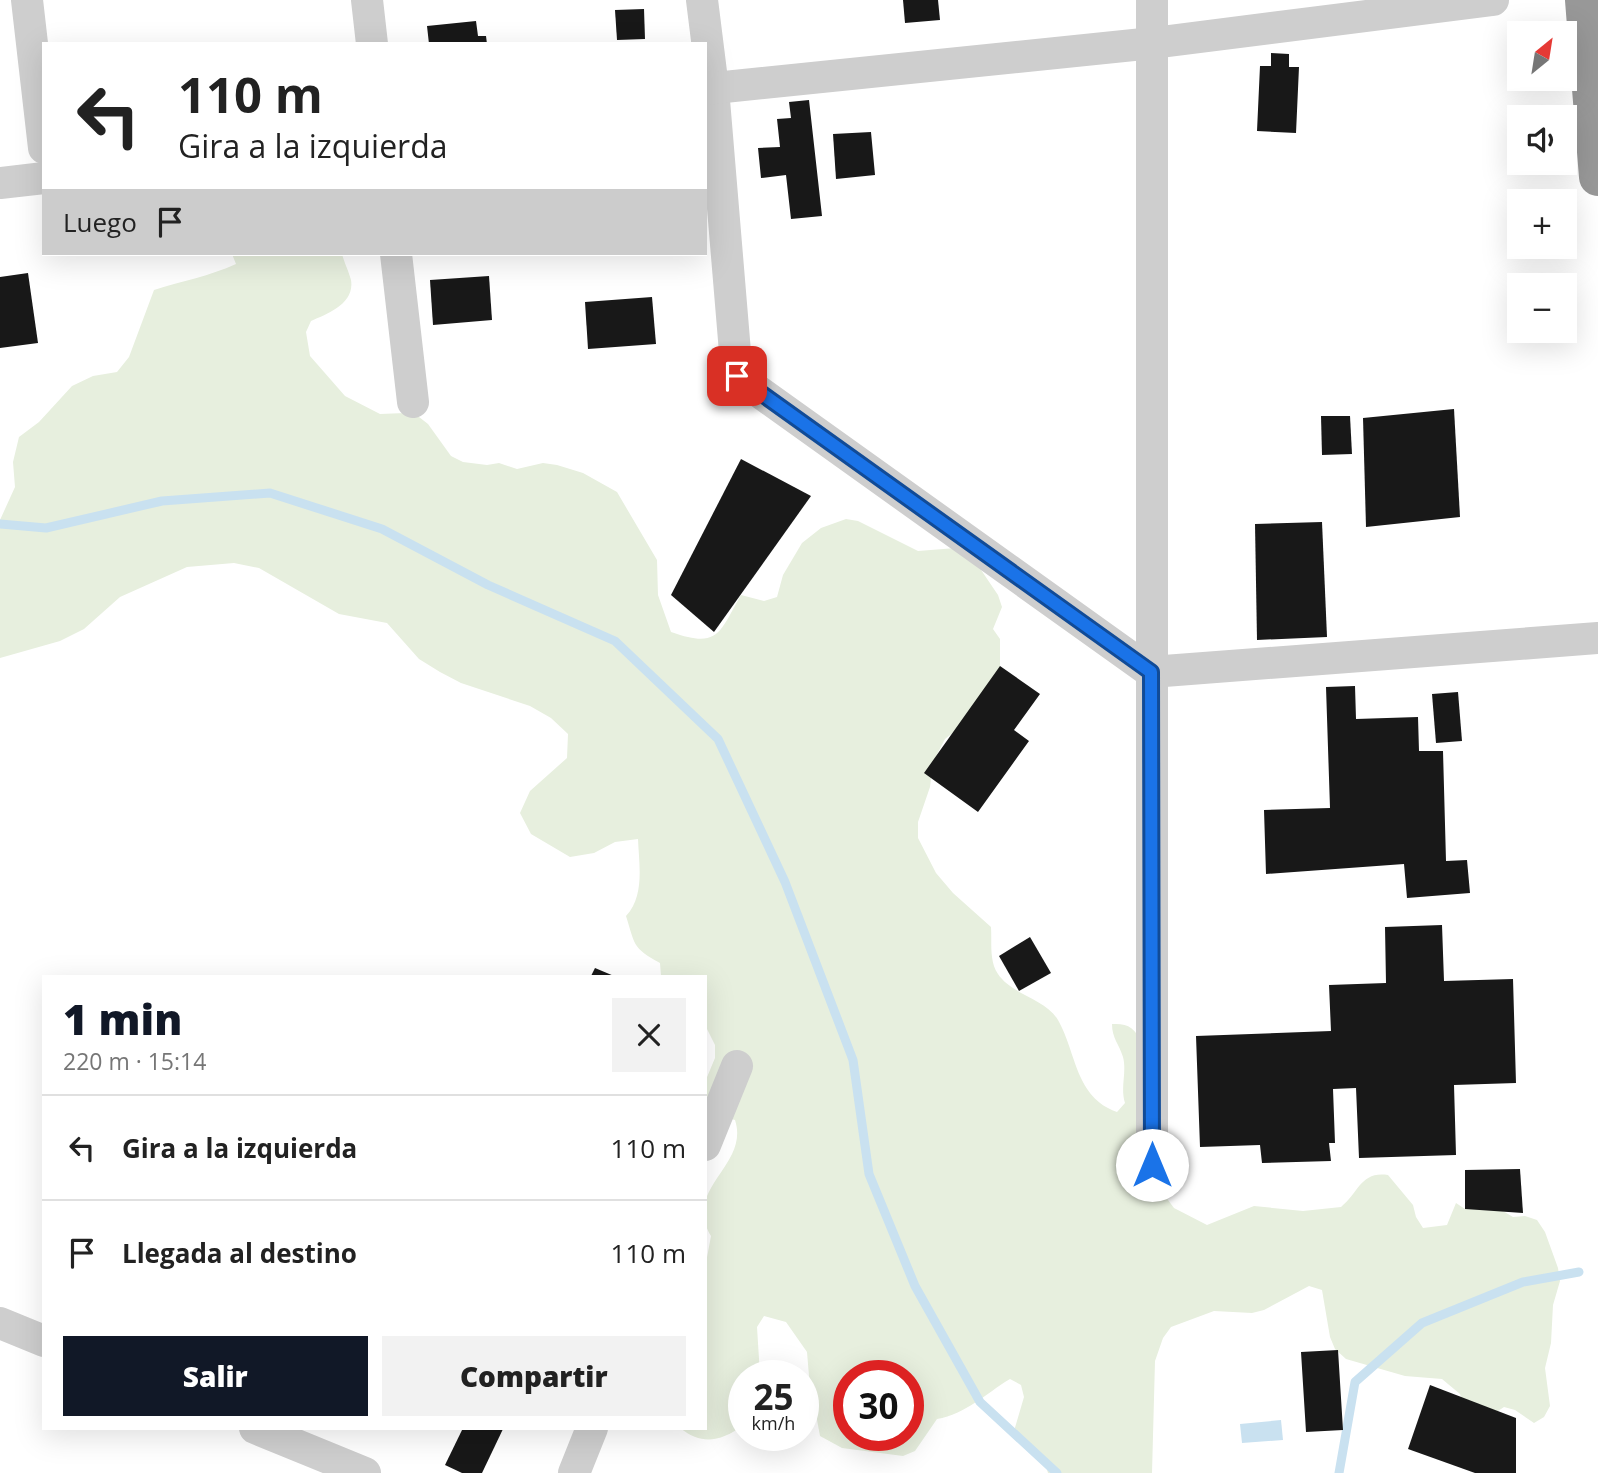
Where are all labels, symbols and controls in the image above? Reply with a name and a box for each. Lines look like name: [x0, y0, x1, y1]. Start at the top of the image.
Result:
north arrow: [1507, 21, 1577, 91]
map controls: [1507, 21, 1577, 343]
text: 110 m: [178, 61, 323, 127]
icon: left: [63, 70, 154, 161]
button: sound: [1507, 105, 1577, 175]
text: Gira a la izquierda: [178, 124, 448, 167]
button: +: [1507, 189, 1577, 259]
icon: arrive: [151, 203, 189, 241]
text: Luego: [63, 204, 137, 240]
button: −: [1507, 273, 1577, 343]
pin: [707, 346, 767, 406]
icon: arrive: [718, 357, 756, 395]
text: 1 min: [63, 990, 182, 1047]
button: close: [612, 998, 686, 1072]
text: 220 m · 15:14: [63, 1045, 206, 1077]
position arrow: [1115, 1128, 1189, 1202]
icon: left: [63, 1129, 101, 1167]
text: Gira a la izquierda: [122, 1130, 357, 1166]
text: 110 m: [611, 1130, 686, 1166]
icon: arrive: [63, 1234, 101, 1272]
text: Llegada al destino: [122, 1235, 357, 1271]
text: 110 m: [611, 1235, 686, 1271]
button: Salir: [63, 1336, 368, 1416]
button: Compartir: [382, 1336, 686, 1416]
speed limit sign: 30: [833, 1360, 924, 1451]
text: 25: [753, 1373, 794, 1420]
text: km/h: [752, 1411, 795, 1435]

